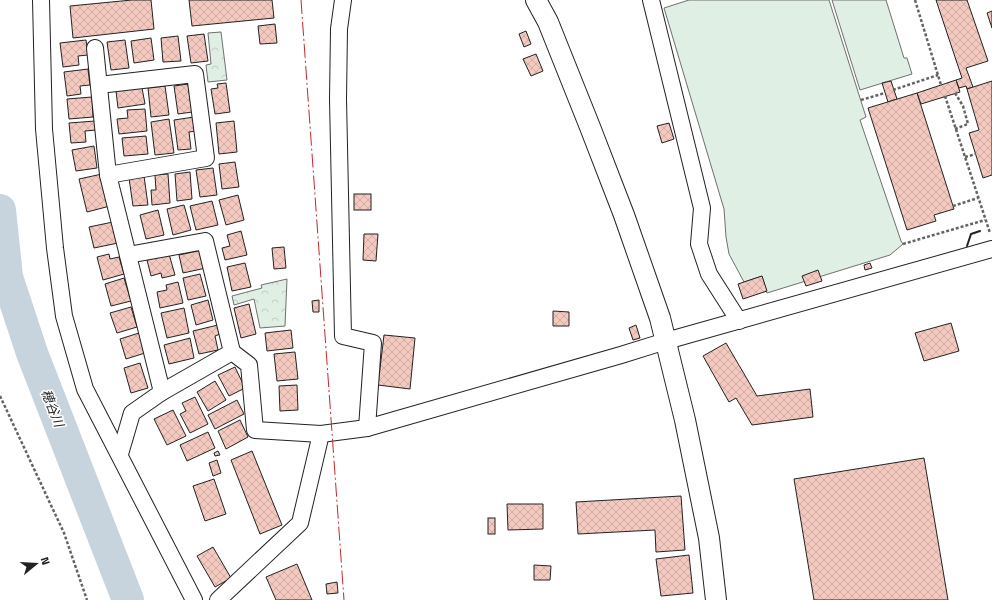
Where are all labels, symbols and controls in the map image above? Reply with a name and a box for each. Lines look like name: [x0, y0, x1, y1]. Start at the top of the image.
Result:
water label: 穂谷川: [37, 386, 70, 432]
north arrow: [16, 544, 56, 584]
text: N: [37, 555, 54, 567]

